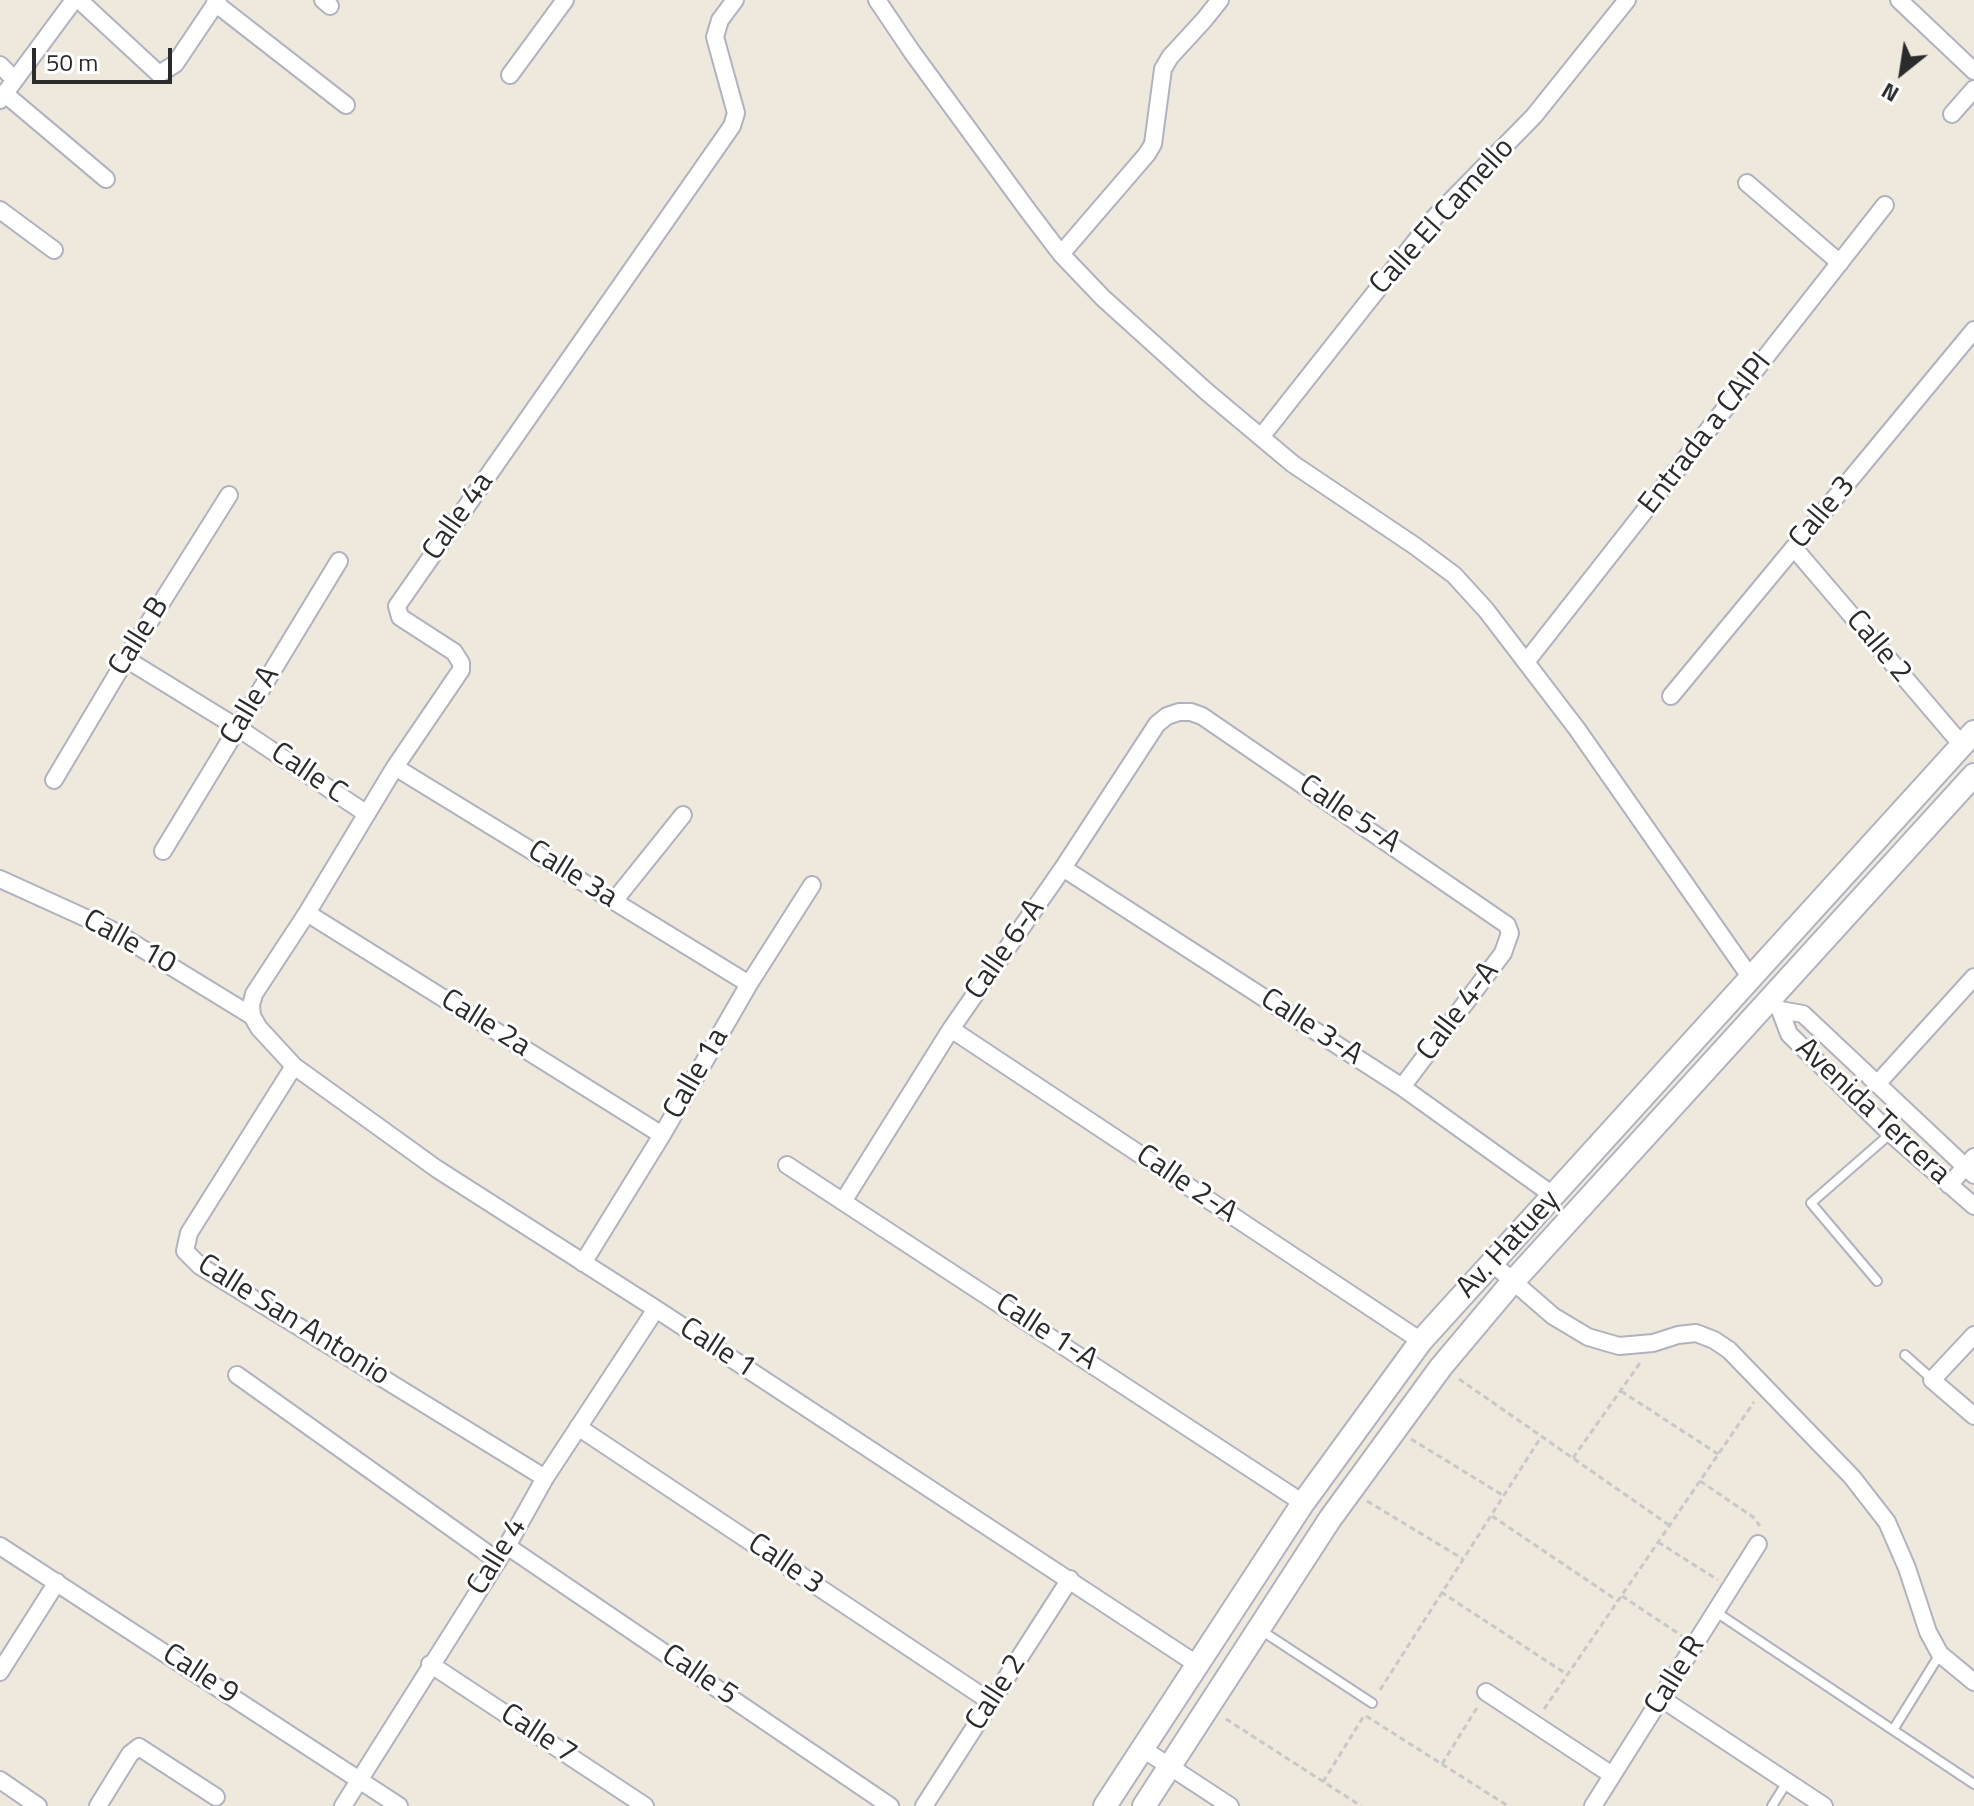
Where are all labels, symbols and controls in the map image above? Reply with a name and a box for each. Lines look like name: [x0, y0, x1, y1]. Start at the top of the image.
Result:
scale bar: [36, 32, 176, 82]
north arrow: [1862, 32, 1942, 112]
text: 50 m: [46, 44, 98, 80]
text: N: [1875, 74, 1905, 111]
street label: Calle El Camello: [1363, 131, 1523, 303]
street label: Entrada a CAIPI: [1632, 346, 1780, 522]
street label: Calle 4a: [416, 466, 502, 568]
street label: Calle 3: [1782, 469, 1864, 557]
street label: Calle B: [102, 591, 178, 683]
street label: Calle 2: [1837, 603, 1919, 691]
street label: Calle A: [214, 660, 288, 752]
street label: Calle C: [263, 736, 353, 812]
street label: Calle 5-A: [1291, 768, 1407, 862]
street label: Calle 3a: [521, 834, 623, 916]
street label: Calle 6-A: [958, 893, 1054, 1007]
street label: Calle 10: [76, 903, 182, 983]
street label: Calle 4-A: [1410, 955, 1508, 1069]
street label: Calle 3-A: [1253, 982, 1369, 1074]
street label: Calle 2a: [434, 983, 536, 1065]
street label: Calle 1a: [657, 1022, 737, 1126]
street label: Avenida Tercera: [1787, 1031, 1957, 1193]
street label: Calle 2-A: [1128, 1138, 1244, 1232]
street label: Av. Hatuey: [1450, 1183, 1568, 1307]
street label: Calle San Antonio: [190, 1248, 396, 1394]
street label: Calle 1-A: [988, 1287, 1104, 1379]
street label: Calle 1: [672, 1311, 762, 1387]
street label: Calle 4: [461, 1512, 535, 1602]
street label: Calle 3: [740, 1527, 830, 1603]
street label: Calle R: [1638, 1630, 1714, 1722]
street label: Calle 9: [155, 1637, 245, 1713]
street label: Calle 5: [654, 1638, 744, 1714]
street label: Calle 2: [959, 1648, 1035, 1738]
street label: Calle 7: [493, 1697, 583, 1773]

